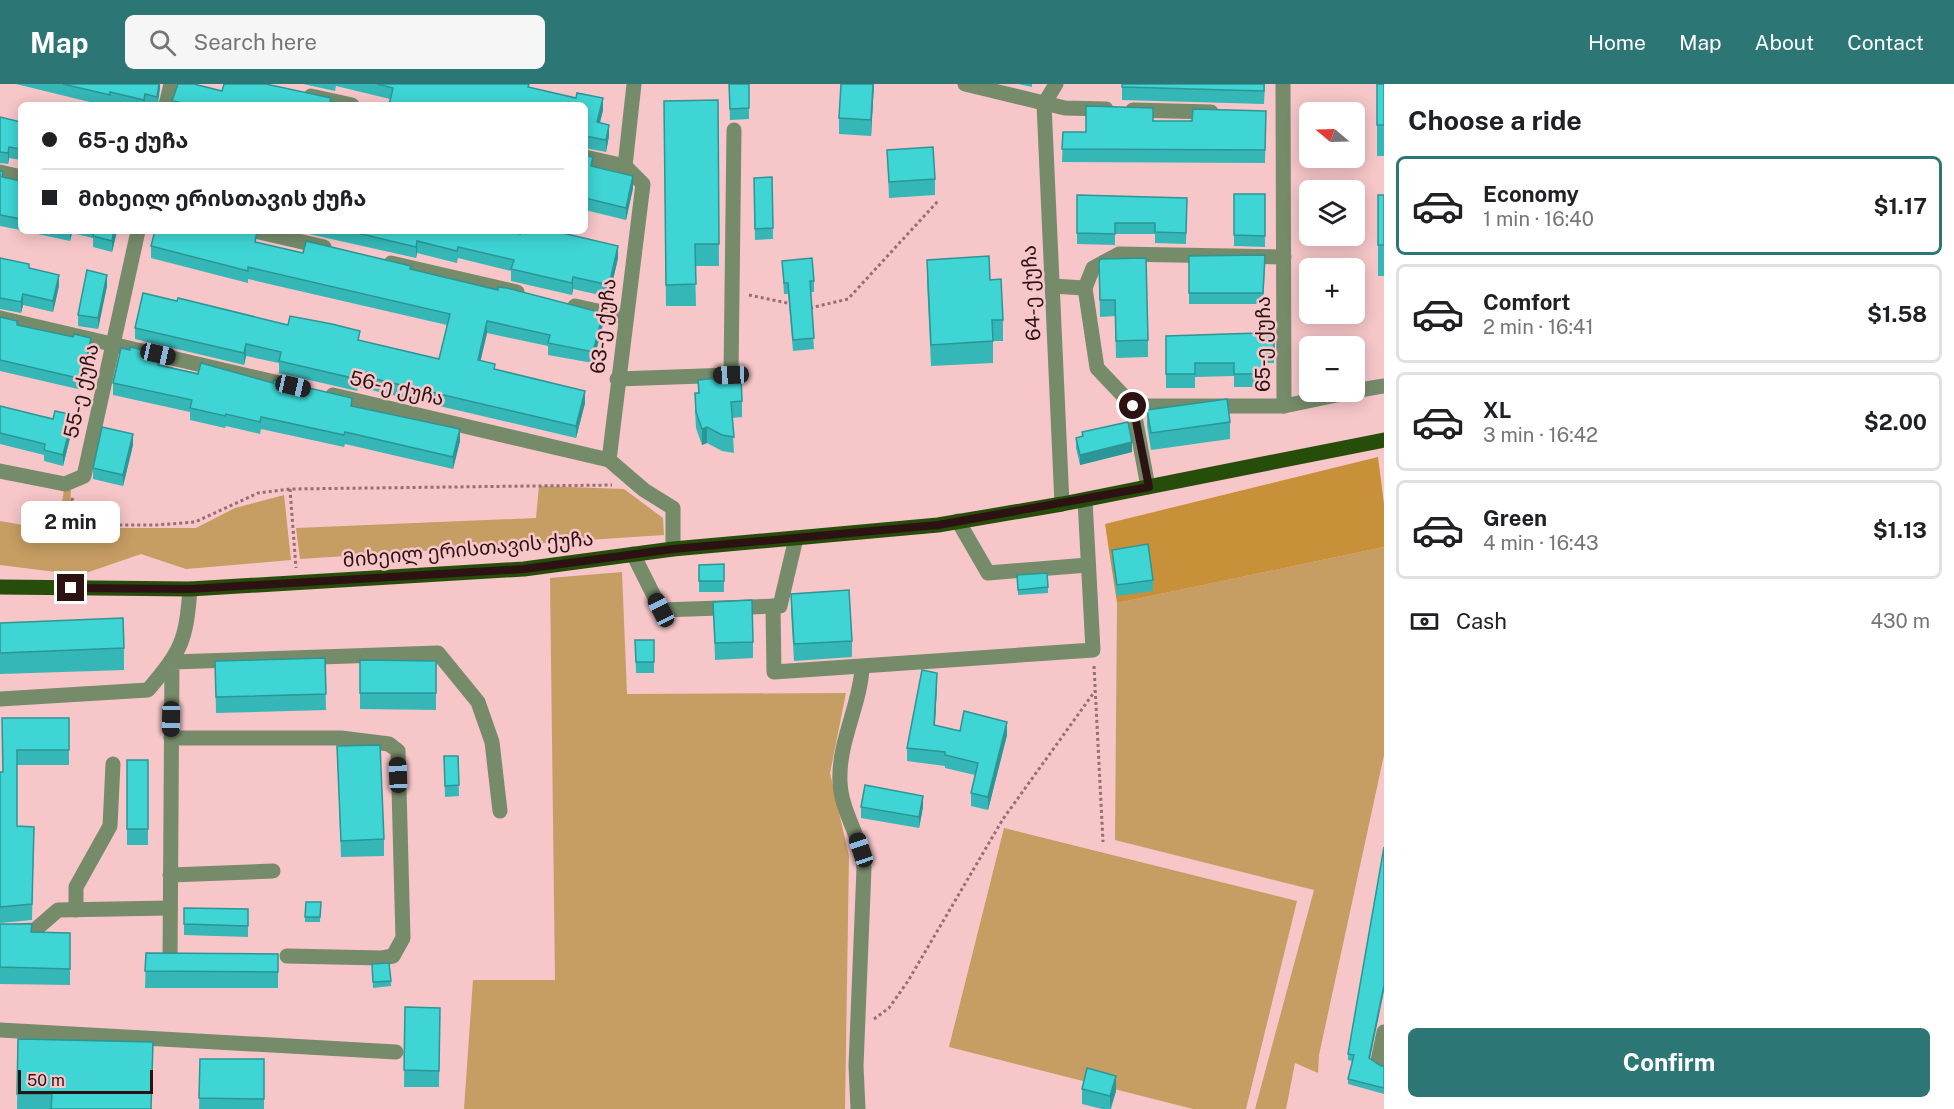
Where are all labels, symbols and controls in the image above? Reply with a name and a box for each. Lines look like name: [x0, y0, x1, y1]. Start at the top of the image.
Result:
search box: [125, 15, 545, 69]
text: Map: [30, 26, 89, 59]
icon: search: [146, 26, 179, 59]
text: Search here: [194, 29, 317, 55]
text: Home: [1588, 30, 1646, 55]
text: Map: [1679, 30, 1722, 55]
text: About: [1755, 30, 1814, 55]
text: Contact: [1847, 30, 1924, 55]
north arrow: [1299, 102, 1365, 168]
map controls: [1299, 102, 1365, 402]
text: Choose a ride: [1408, 104, 1582, 136]
text: 65-ე ქუჩა: [78, 127, 188, 153]
icon: car: [1411, 179, 1465, 233]
button: layers: [1299, 180, 1365, 246]
text: Economy: [1483, 181, 1579, 207]
text: მიხეილ ერისთავის ქუჩა: [78, 185, 366, 211]
text: $1.17: [1873, 193, 1927, 219]
text: 1 min · 16:40: [1483, 207, 1594, 231]
street label: 64-ე ქუჩა: [1017, 244, 1045, 342]
button: +: [1299, 258, 1365, 324]
street label: 63-ე ქუჩა: [585, 277, 621, 375]
icon: car: [1411, 287, 1465, 341]
text: Comfort: [1483, 289, 1570, 315]
street label: 65-ე ქუჩა: [1251, 296, 1275, 392]
text: $1.58: [1867, 301, 1927, 327]
text: 2 min · 16:41: [1483, 315, 1594, 339]
button: −: [1299, 336, 1365, 402]
street label: 55-ე ქუჩა: [58, 341, 104, 441]
car: [138, 341, 178, 367]
street label: 56-ე ქუჩა: [347, 365, 447, 411]
car: [713, 365, 749, 385]
car: [273, 373, 313, 399]
route start: [1119, 392, 1146, 419]
icon: car: [1411, 395, 1465, 449]
text: XL: [1483, 397, 1511, 423]
text: $2.00: [1864, 409, 1927, 435]
text: 3 min · 16:42: [1483, 423, 1598, 447]
callout: 2 min: [22, 501, 121, 543]
icon: car: [1411, 503, 1465, 557]
text: Green: [1483, 505, 1547, 531]
text: 2 min: [44, 510, 97, 534]
text: $1.13: [1873, 517, 1927, 543]
street label: მიხეილ ერისთავის ქუჩა: [342, 526, 594, 573]
text: 4 min · 16:43: [1483, 531, 1599, 555]
route end: [57, 574, 84, 601]
car: [645, 590, 677, 630]
icon: cash: [1408, 605, 1441, 638]
text: Cash: [1456, 608, 1507, 634]
text: 430 m: [1871, 609, 1930, 633]
car: [162, 701, 180, 737]
car: [388, 757, 408, 793]
car: [847, 830, 875, 870]
button: Confirm: [1408, 1028, 1930, 1097]
scale bar: [18, 1067, 153, 1094]
text: 50 m: [27, 1071, 65, 1090]

